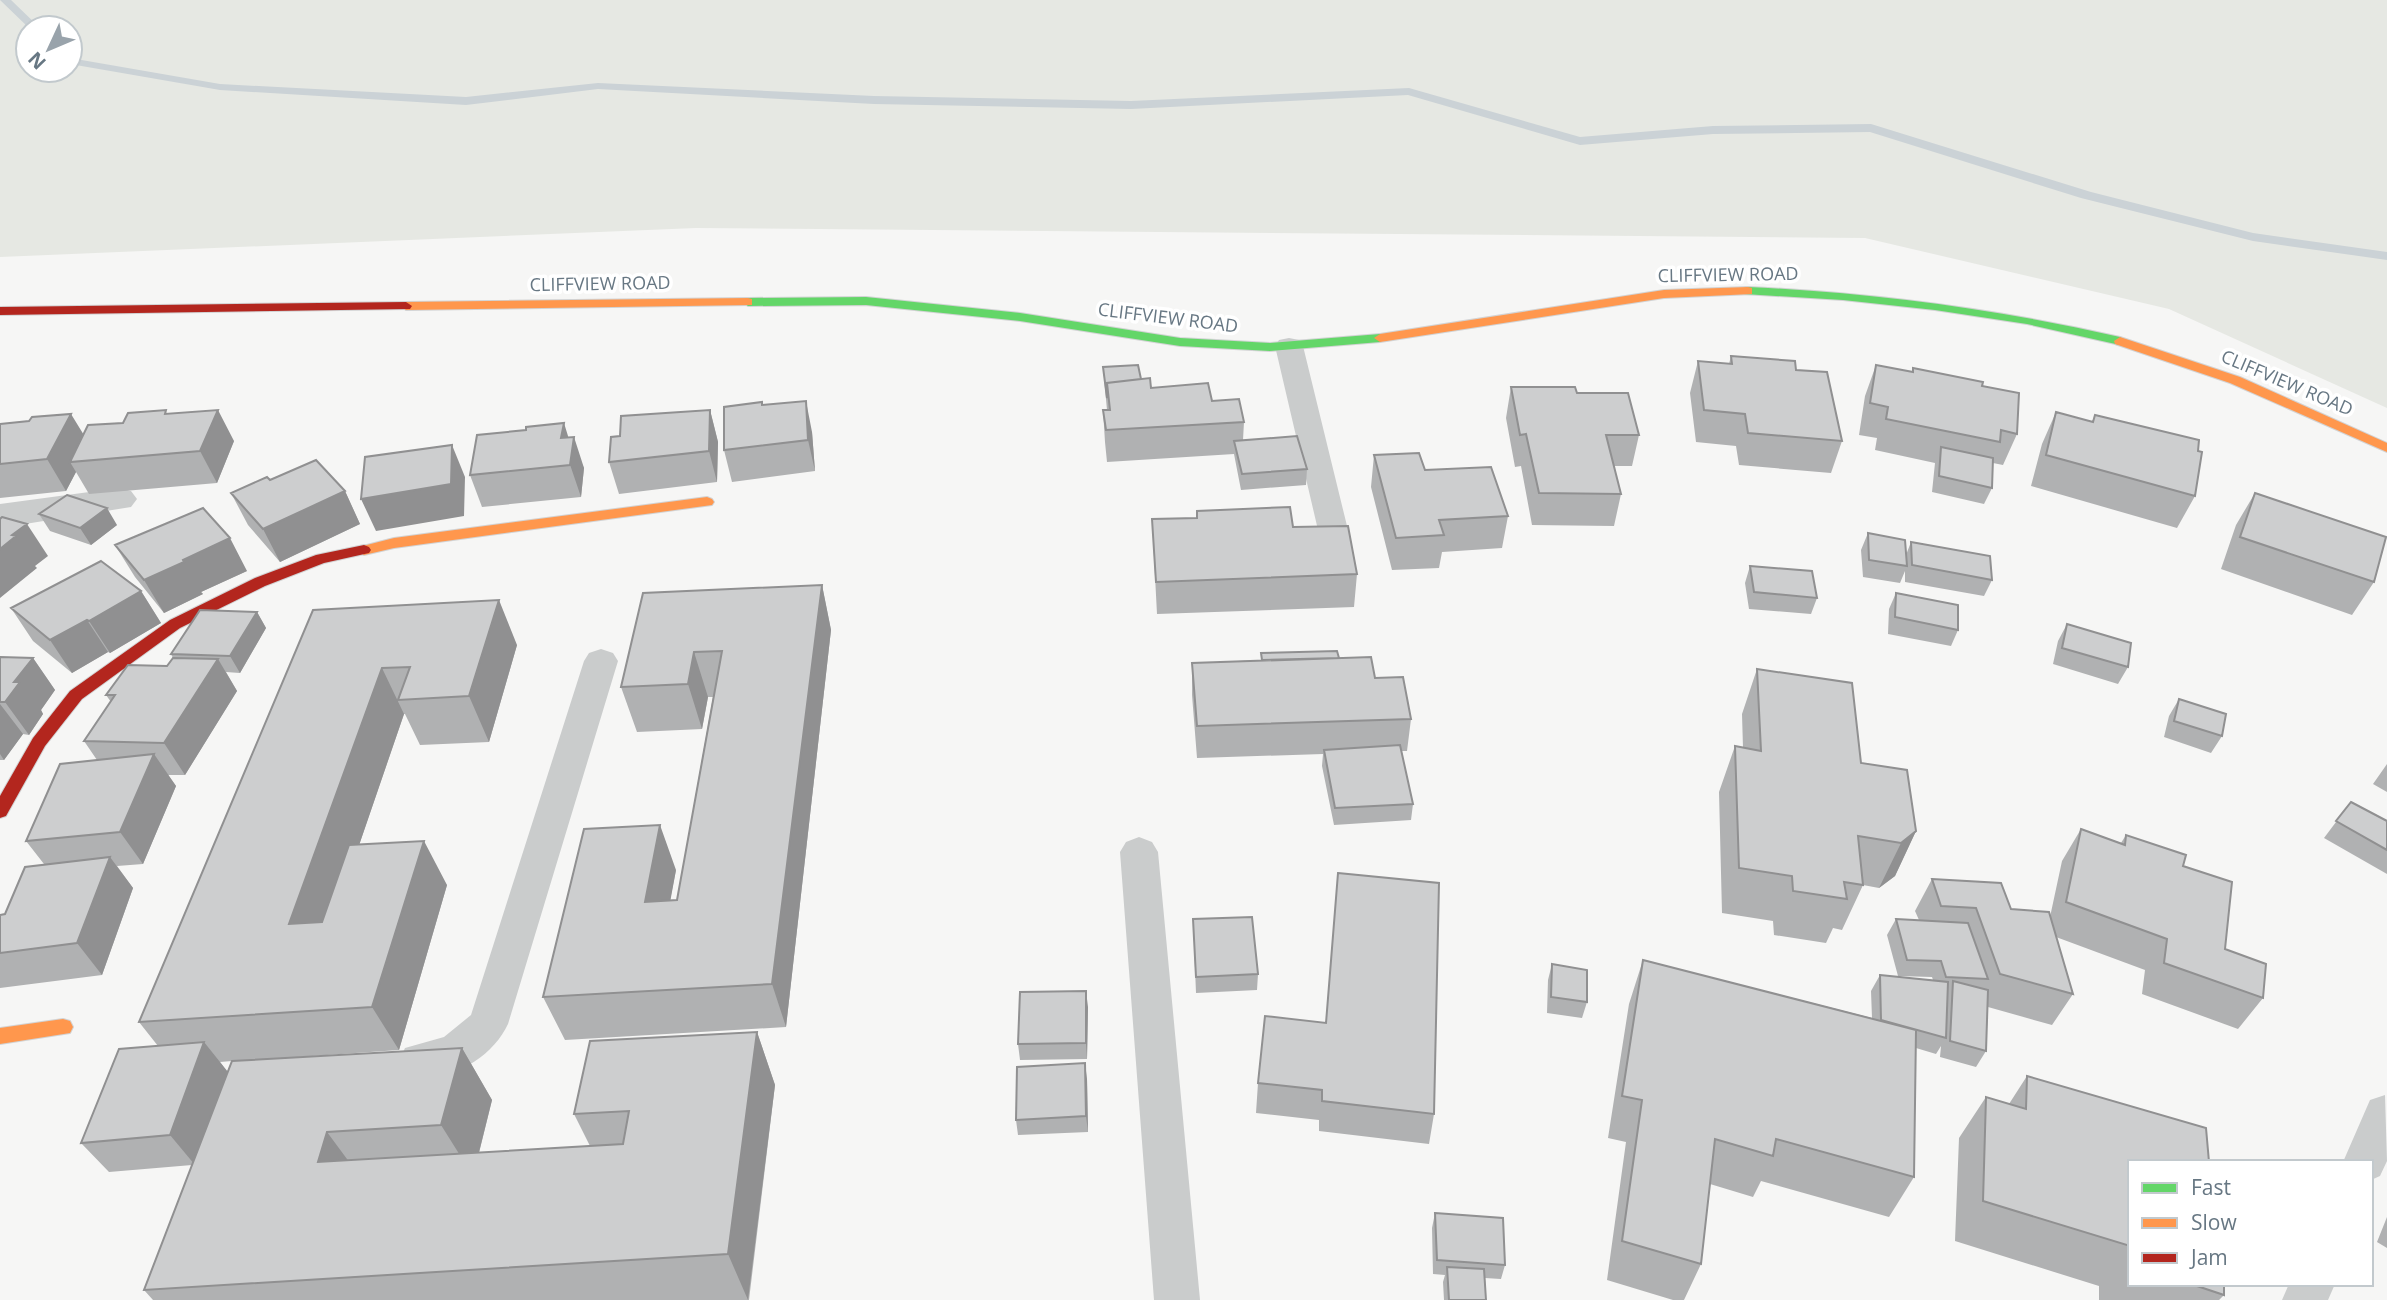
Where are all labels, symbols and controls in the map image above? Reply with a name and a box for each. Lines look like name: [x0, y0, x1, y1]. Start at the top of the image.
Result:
north arrow: [14, 14, 84, 84]
text: N: [22, 46, 51, 75]
street label: CLIFFVIEW ROAD: [1657, 261, 1799, 287]
street label: CLIFFVIEW ROAD: [529, 270, 671, 296]
street label: CLIFFVIEW ROAD: [1097, 297, 1240, 338]
street label: CLIFFVIEW ROAD: [2218, 343, 2357, 421]
legend: [2128, 1160, 2373, 1286]
text: Fast: [2191, 1173, 2231, 1201]
text: Slow: [2191, 1208, 2237, 1236]
text: Jam: [2189, 1243, 2228, 1271]

